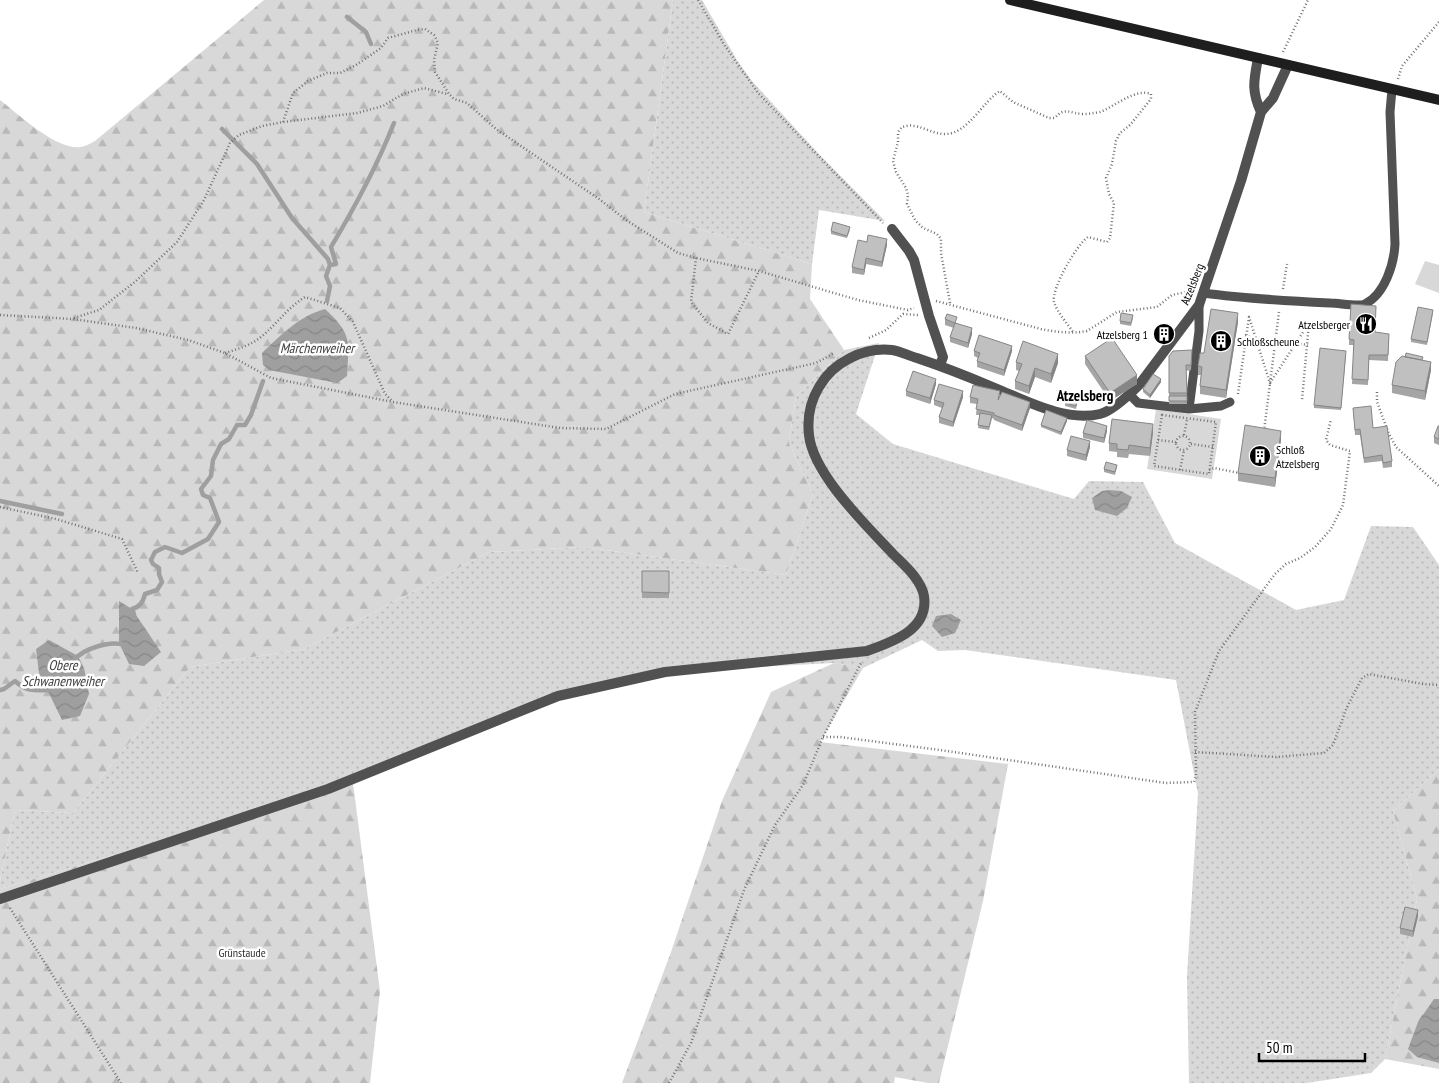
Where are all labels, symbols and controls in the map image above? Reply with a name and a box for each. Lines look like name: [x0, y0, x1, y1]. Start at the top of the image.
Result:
street label: Atzelsberg: [1177, 261, 1207, 307]
restaurant icon: Atzelsberger: [1354, 312, 1378, 336]
place label: Atzelsberger: [1298, 317, 1351, 332]
building icon: Atzelsberg 1: [1152, 322, 1176, 346]
place label: Atzelsberg 1: [1097, 327, 1148, 342]
building icon: Schloßscheune: [1209, 329, 1233, 353]
place label: Schloßscheune: [1237, 334, 1300, 349]
water label: Märchenweiher: [280, 339, 356, 357]
district label: Atzelsberg: [1056, 386, 1114, 405]
place label: Schloß Atzelsberg: [1276, 442, 1319, 471]
building icon: Schloß Atzelsberg: [1248, 444, 1272, 468]
water label: Obere Schwanenweiher: [22, 656, 106, 690]
park label: Grünstaude: [218, 945, 266, 960]
scale bar: [1259, 1030, 1365, 1062]
text: 50 m: [1266, 1038, 1292, 1057]

